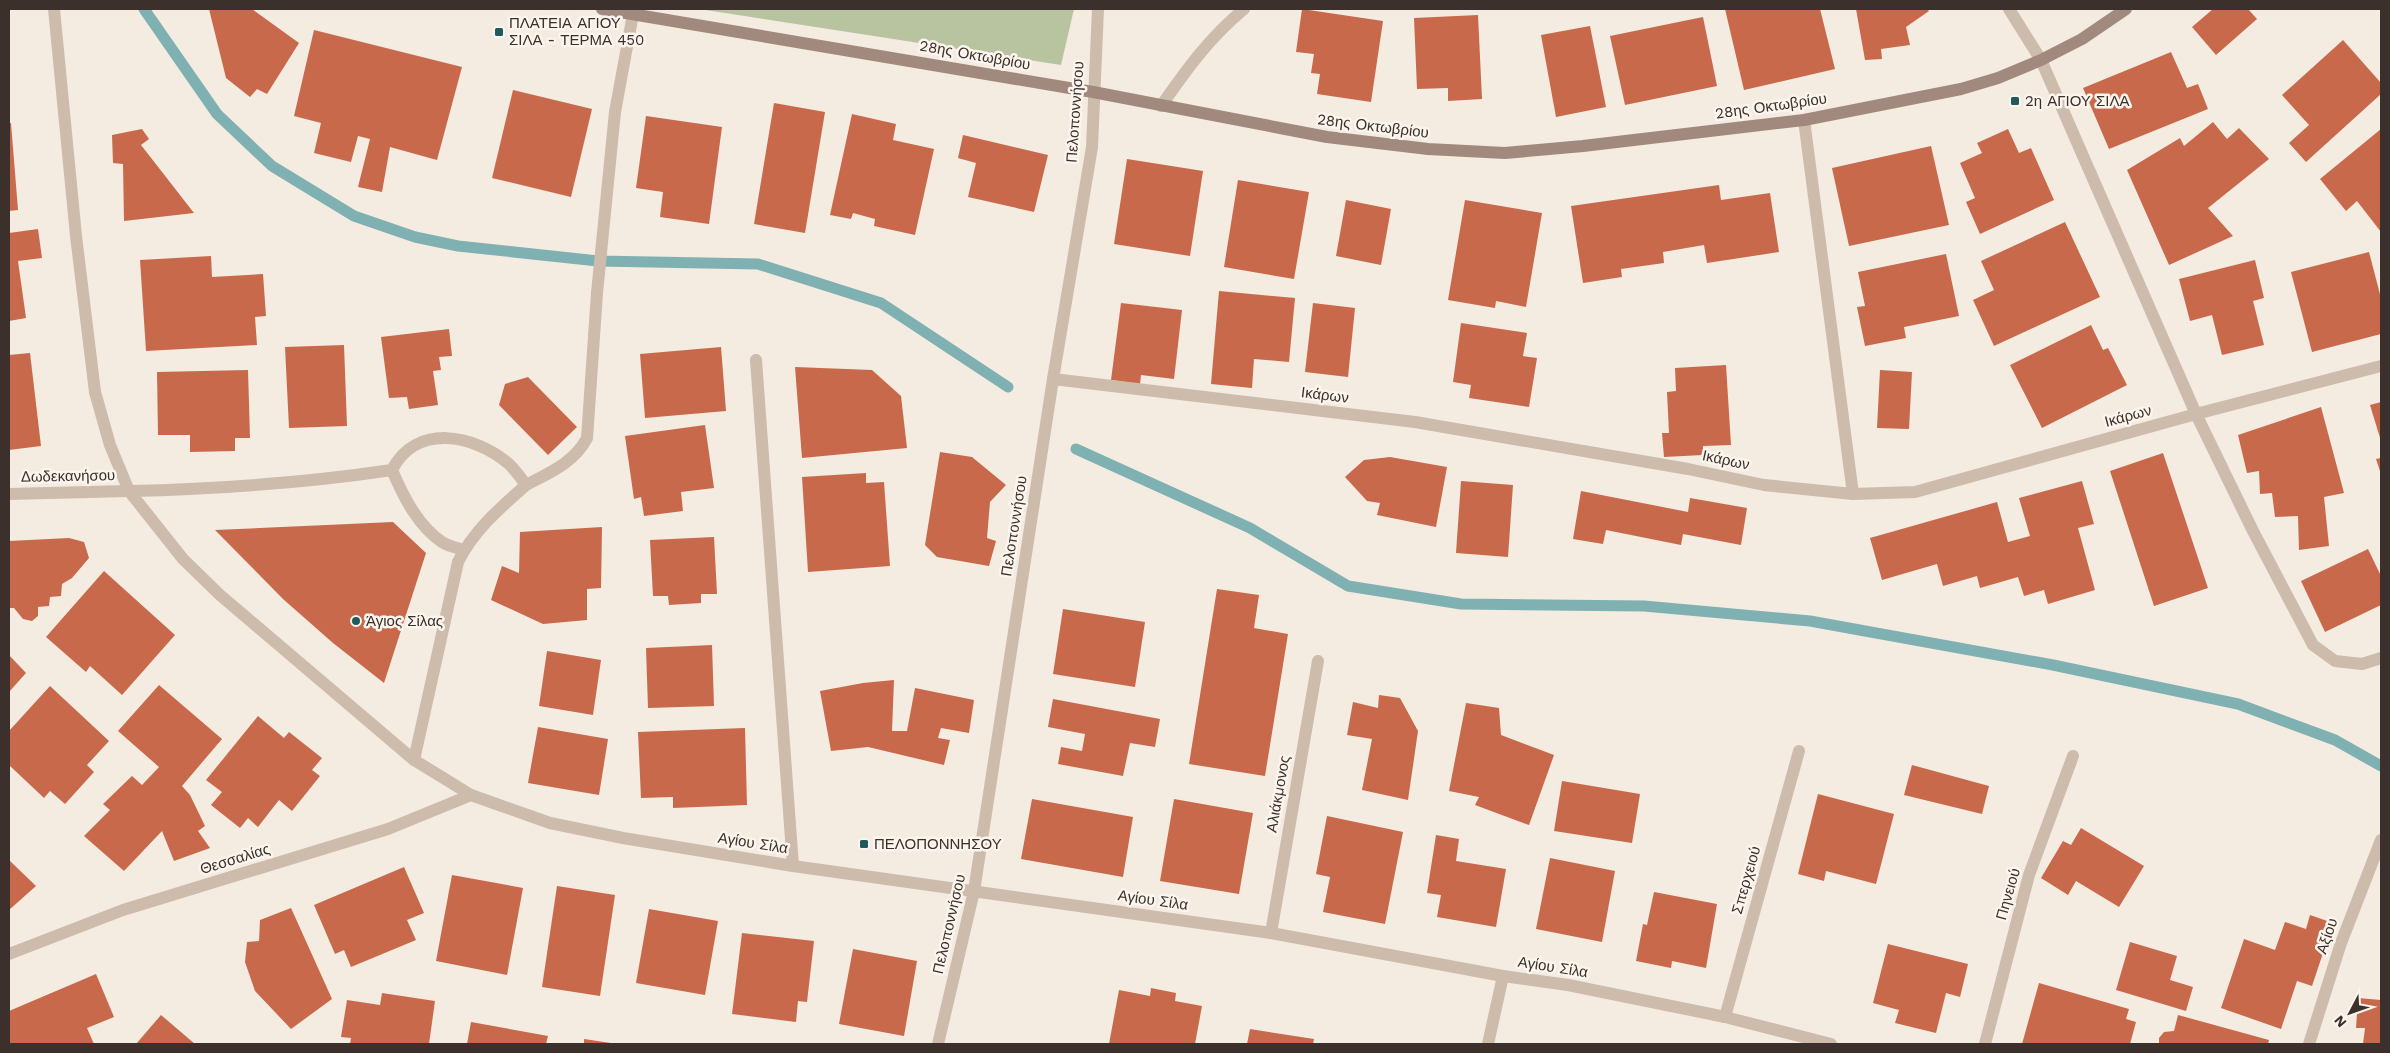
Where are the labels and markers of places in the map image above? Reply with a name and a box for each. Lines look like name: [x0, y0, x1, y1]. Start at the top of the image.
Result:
place label: ΠΛΑΤΕΙΑ ΑΓΙΟΥ ΣΙΛΑ - ΤΕΡΜΑ 450: [509, 14, 644, 49]
marker: ΠΛΑΤΕΙΑ ΑΓΙΟΥ ΣΙΛΑ - ΤΕΡΜΑ 450: [493, 26, 505, 38]
place label: 2η ΑΓΙΟΥ ΣΙΛΑ: [2025, 92, 2129, 110]
marker: 2η ΑΓΙΟΥ ΣΙΛΑ: [2009, 95, 2021, 107]
place label: Άγιος Σίλας: [366, 612, 443, 630]
marker: Άγιος Σίλας: [350, 615, 362, 627]
place label: ΠΕΛΟΠΟΝΝΗΣΟΥ: [874, 835, 1002, 853]
marker: ΠΕΛΟΠΟΝΝΗΣΟΥ: [858, 838, 870, 850]

